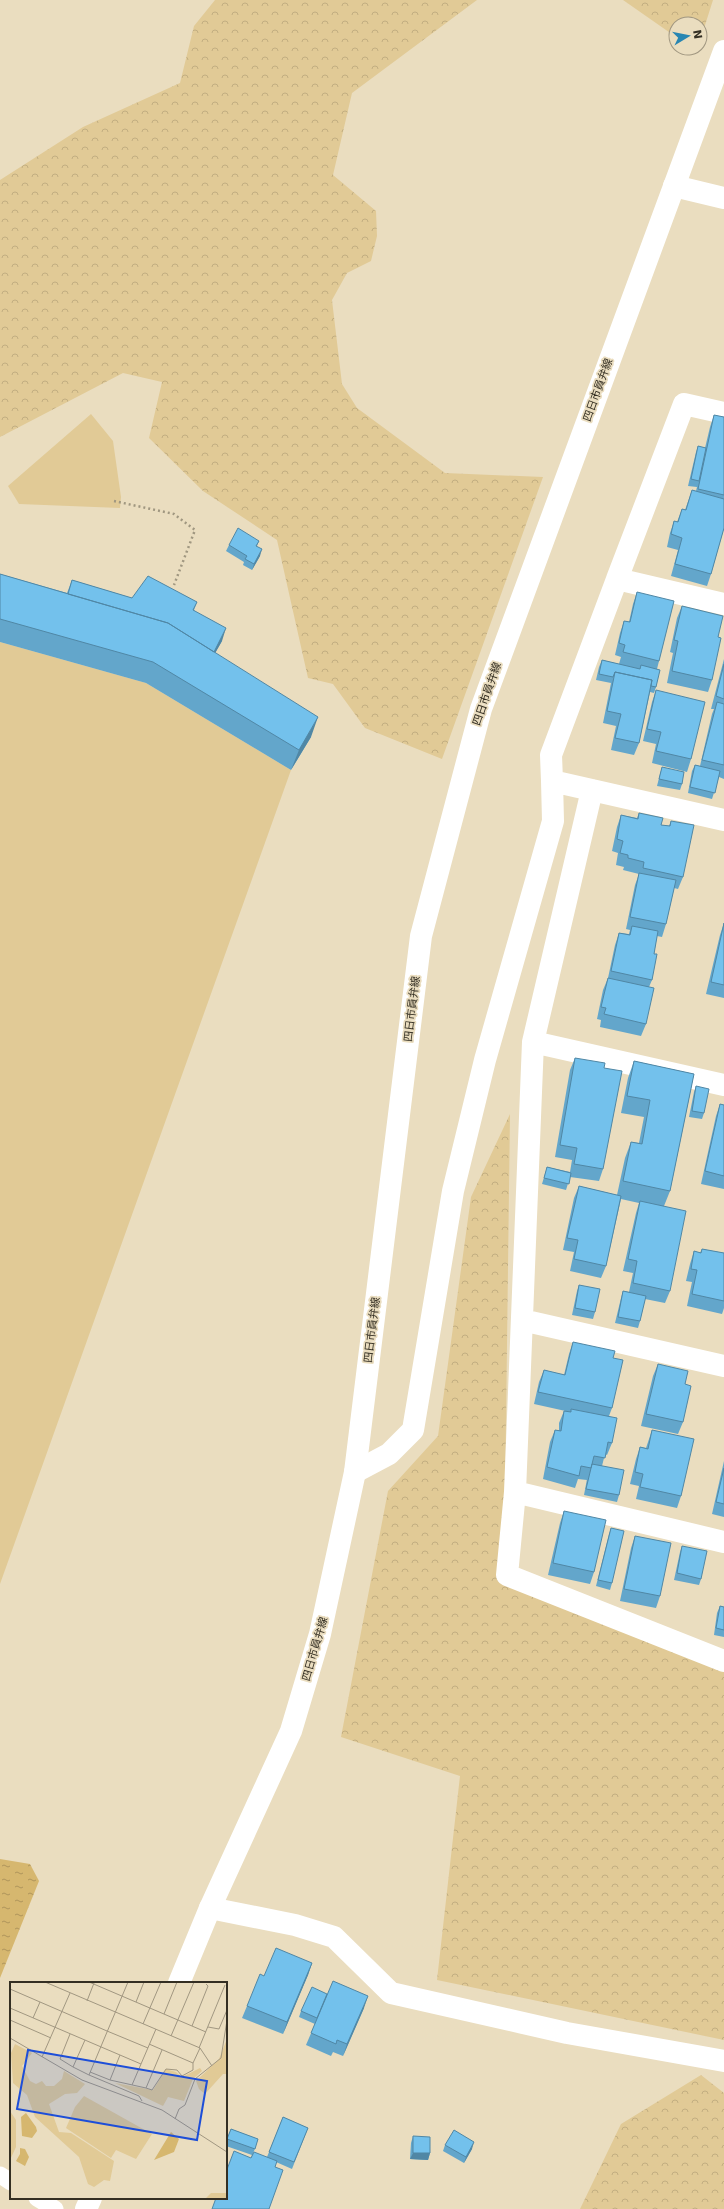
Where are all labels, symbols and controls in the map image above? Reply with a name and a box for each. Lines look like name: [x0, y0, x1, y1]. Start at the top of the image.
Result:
north arrow: [668, 16, 708, 56]
text: N: [690, 29, 705, 40]
street label: 四日市員弁線: [581, 357, 615, 423]
street label: 四日市員弁線: [470, 661, 504, 727]
street label: 四日市員弁線: [402, 975, 422, 1043]
street label: 四日市員弁線: [362, 1296, 382, 1364]
street label: 四日市員弁線: [300, 1615, 330, 1683]
inset map: [10, 1982, 227, 2199]

